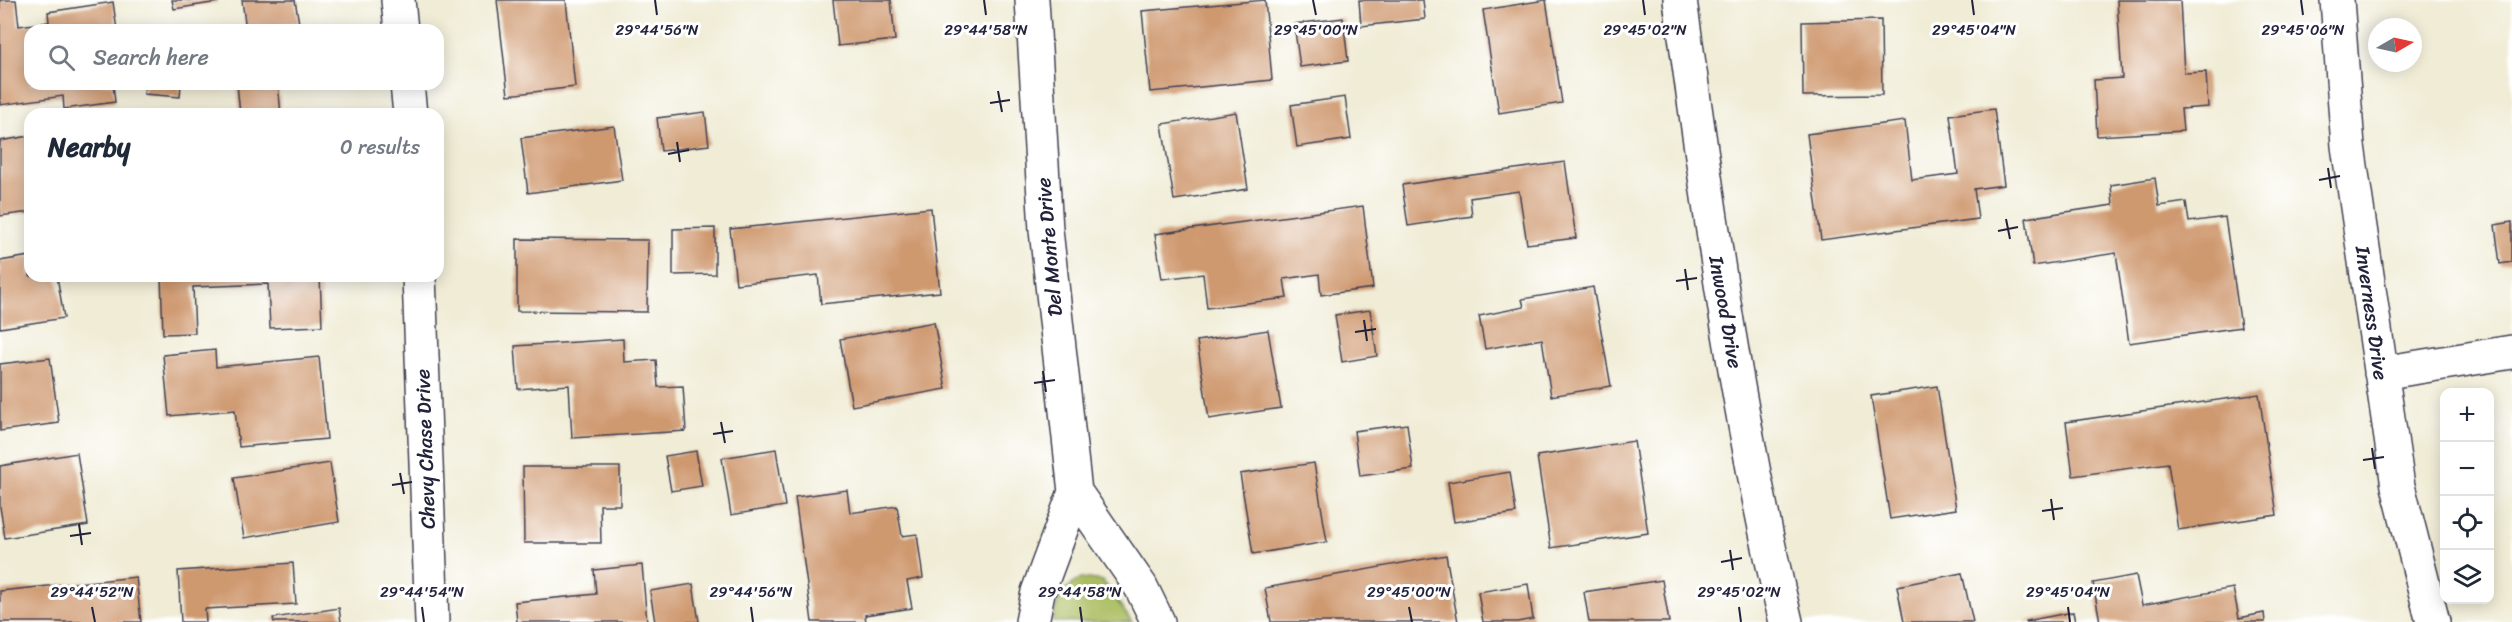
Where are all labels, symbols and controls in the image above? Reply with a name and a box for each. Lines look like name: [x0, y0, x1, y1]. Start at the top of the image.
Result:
text: 29°44'56"N: [616, 17, 699, 43]
text: 29°44'58"N: [944, 17, 1028, 43]
text: 29°45'00"N: [1274, 17, 1359, 43]
text: 29°45'02"N: [1603, 17, 1687, 43]
text: 29°45'04"N: [1932, 17, 2017, 43]
text: 29°45'06"N: [2261, 17, 2345, 43]
north arrow: [2368, 18, 2422, 72]
search box: [24, 24, 444, 90]
text: Search here: [93, 38, 209, 77]
icon: search: [45, 41, 78, 74]
text: Nearby: [48, 124, 130, 170]
text: 0 results: [340, 130, 420, 165]
street label: Del Monte Drive: [1026, 176, 1073, 318]
street label: Inverness Drive: [2345, 243, 2398, 383]
street label: Inwood Drive: [1698, 252, 1753, 371]
street label: Chevy Chase Drive: [405, 368, 446, 530]
map controls: [2440, 388, 2494, 604]
button: +: [2440, 388, 2494, 442]
button: −: [2440, 442, 2494, 496]
button: locate: [2440, 496, 2494, 550]
button: layers: [2440, 550, 2494, 604]
text: 29°44'52"N: [50, 579, 134, 605]
text: 29°44'54"N: [380, 579, 464, 605]
text: 29°44'56"N: [710, 579, 793, 605]
text: 29°44'58"N: [1038, 579, 1122, 605]
text: 29°45'00"N: [1367, 579, 1452, 605]
text: 29°45'02"N: [1697, 579, 1781, 605]
text: 29°45'04"N: [2026, 579, 2111, 605]

